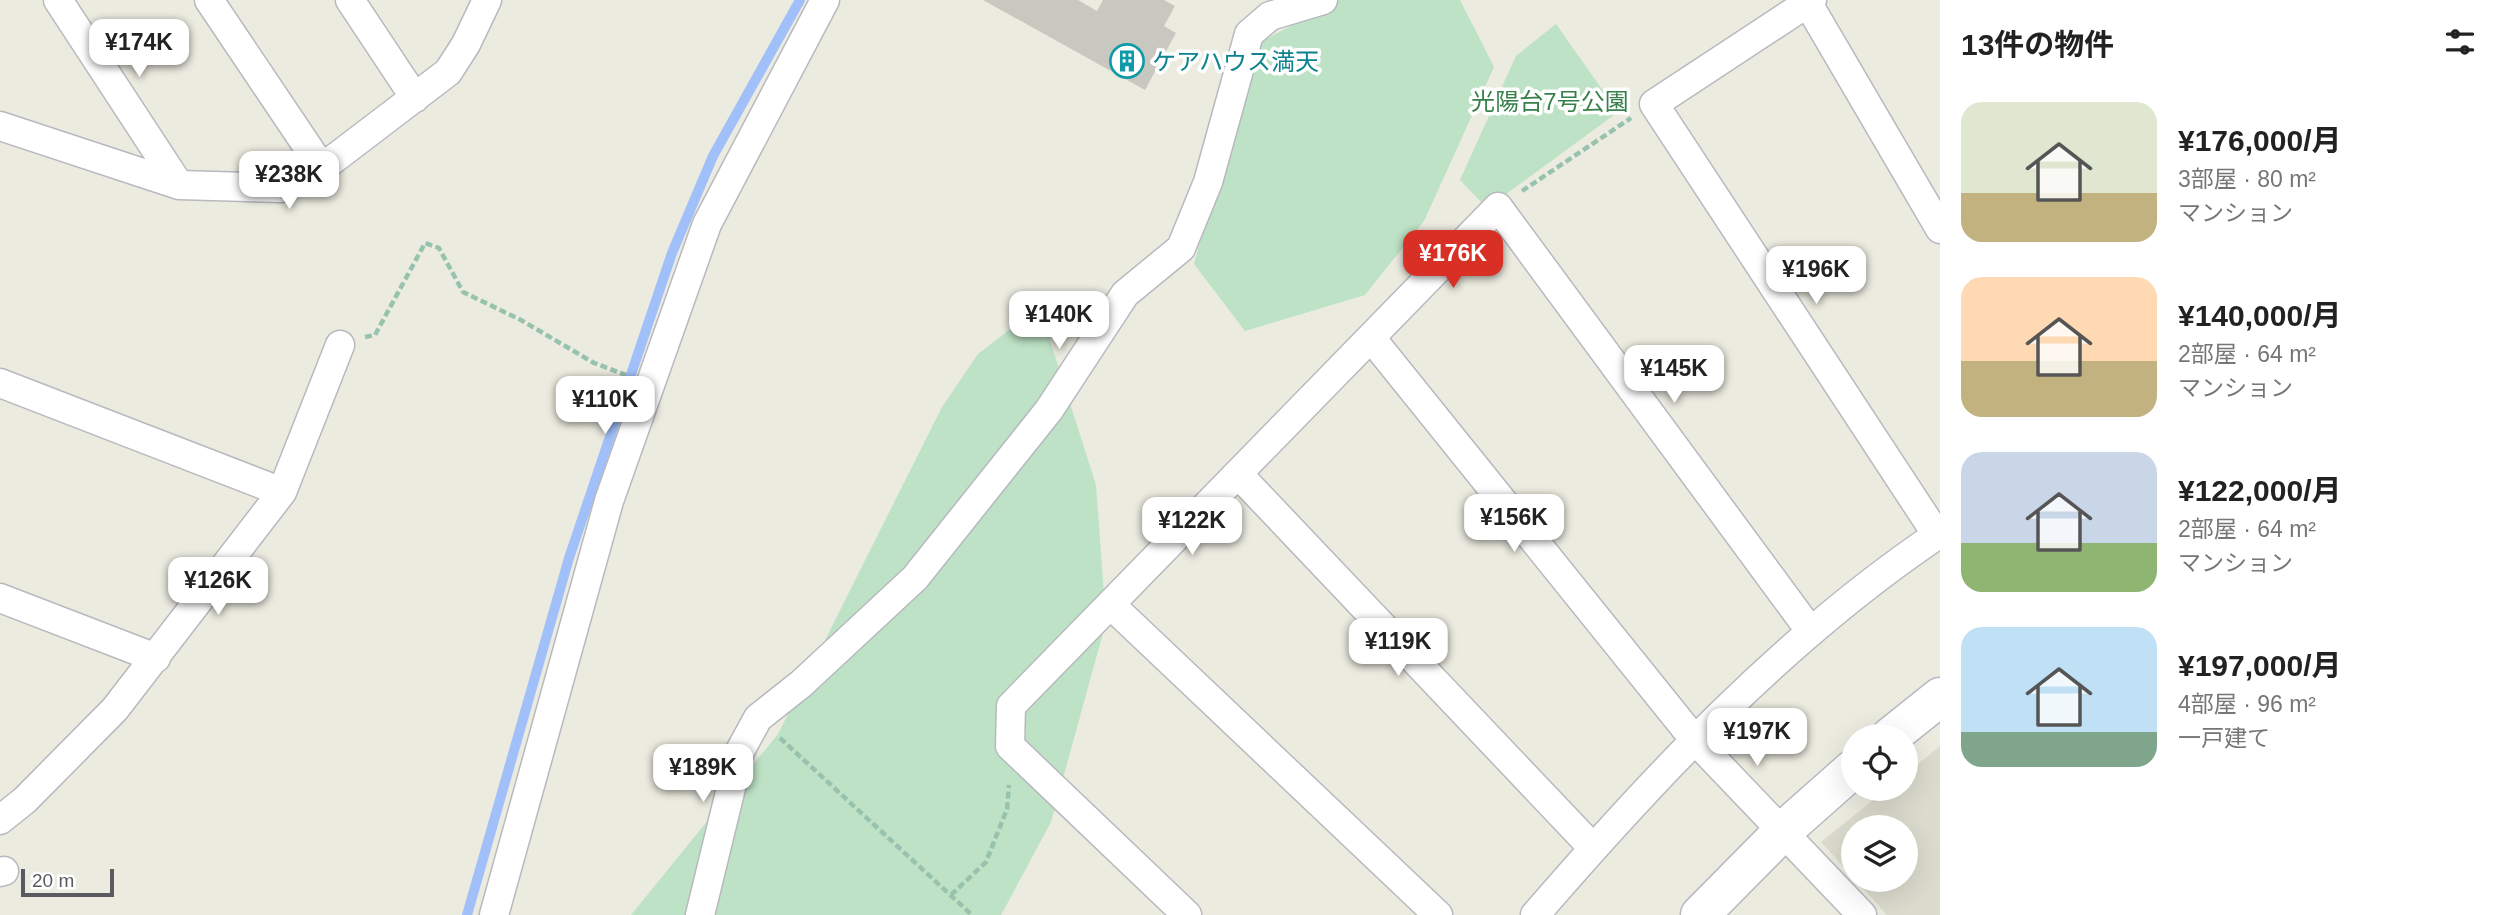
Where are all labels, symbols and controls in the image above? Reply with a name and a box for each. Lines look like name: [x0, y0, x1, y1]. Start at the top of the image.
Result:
pin: ¥174K: [90, 20, 188, 79]
icon: filters: [2441, 23, 2479, 61]
text: 13件の物件: [1961, 28, 2114, 61]
text: ¥174K: [105, 29, 173, 55]
building icon: ケアハウス満天: [1108, 42, 1146, 80]
place label: ケアハウス満天: [1152, 48, 1319, 75]
park label: 光陽台7号公園: [1471, 88, 1629, 115]
text: ¥176,000/月: [2178, 124, 2341, 157]
icon: home: [2017, 130, 2101, 214]
pin: ¥238K: [240, 152, 338, 211]
text: ¥238K: [255, 161, 323, 187]
text: 3部屋 · 80 m²: [2178, 166, 2316, 192]
text: マンション: [2178, 200, 2293, 226]
pin: ¥176K: [1404, 230, 1502, 290]
text: ¥176K: [1419, 240, 1487, 266]
pin: ¥196K: [1767, 246, 1865, 306]
text: ¥196K: [1782, 256, 1850, 282]
pin: ¥140K: [1010, 292, 1108, 351]
text: ¥140,000/月: [2178, 299, 2341, 332]
text: ¥140K: [1025, 301, 1093, 327]
icon: home: [2017, 305, 2101, 389]
text: 2部屋 · 64 m²: [2178, 341, 2316, 367]
pin: ¥145K: [1625, 346, 1723, 405]
text: ¥145K: [1640, 355, 1708, 381]
text: マンション: [2178, 375, 2293, 401]
pin: ¥110K: [556, 376, 654, 436]
text: ¥110K: [572, 386, 638, 412]
text: ¥122,000/月: [2178, 474, 2341, 507]
icon: home: [2017, 480, 2101, 564]
pin: ¥156K: [1465, 494, 1563, 554]
pin: ¥122K: [1143, 498, 1241, 557]
text: ¥156K: [1480, 504, 1548, 530]
text: ¥122K: [1158, 507, 1226, 533]
text: 2部屋 · 64 m²: [2178, 516, 2316, 542]
text: マンション: [2178, 550, 2293, 576]
pin: ¥126K: [169, 558, 267, 617]
text: ¥126K: [184, 567, 252, 593]
pin: ¥119K: [1349, 618, 1447, 678]
text: ¥119K: [1365, 628, 1431, 654]
text: ¥197,000/月: [2178, 649, 2341, 682]
icon: home: [2017, 655, 2101, 739]
text: 4部屋 · 96 m²: [2178, 691, 2316, 717]
pin: ¥197K: [1708, 708, 1806, 768]
text: ¥197K: [1723, 718, 1791, 744]
map controls: [1841, 724, 1918, 892]
button: locate: [1841, 724, 1918, 801]
text: 一戸建て: [2178, 725, 2270, 751]
pin: ¥189K: [654, 744, 752, 804]
text: ¥189K: [669, 754, 737, 780]
button: layers: [1841, 815, 1918, 892]
scale bar: [21, 866, 114, 898]
text: 20 m: [32, 870, 74, 891]

